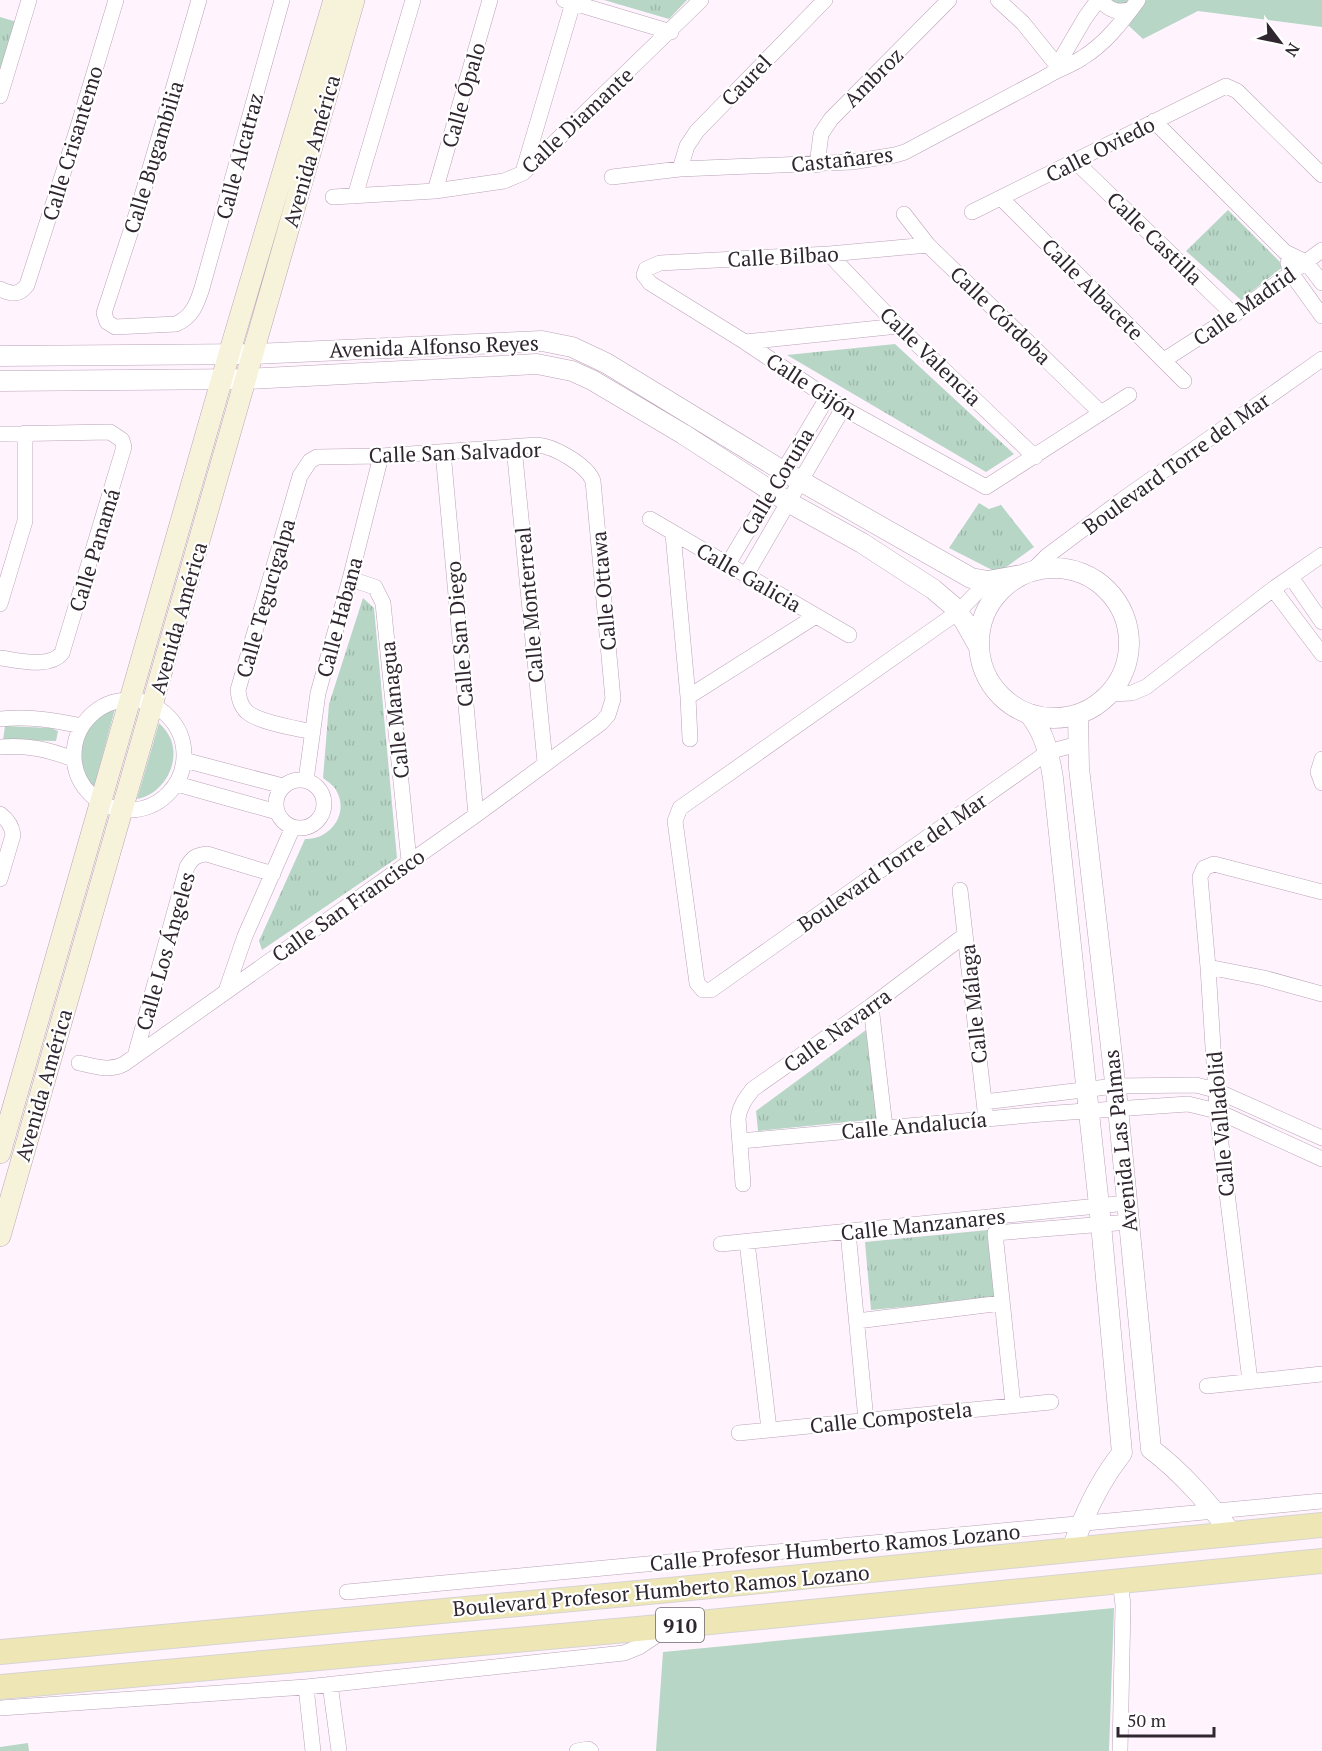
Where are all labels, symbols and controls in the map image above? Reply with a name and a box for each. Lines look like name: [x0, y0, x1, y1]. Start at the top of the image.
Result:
north arrow: [1250, 12, 1310, 72]
street label: Calle Ópalo: [435, 39, 491, 151]
text: N: [1280, 39, 1305, 61]
street label: Ambroz: [837, 41, 909, 113]
street label: Caurel: [715, 48, 777, 112]
street label: Calle Diamante: [515, 61, 639, 179]
street label: Calle Crisantemo: [35, 62, 109, 224]
street label: Avenida América: [276, 71, 346, 230]
street label: Calle Bugambilia: [116, 77, 190, 237]
street label: Calle Alcatraz: [209, 90, 269, 222]
street label: Calle Oviedo: [1041, 110, 1159, 188]
street label: Castañares: [790, 140, 894, 178]
street label: Calle Castilla: [1101, 185, 1209, 291]
street label: Calle Albacete: [1036, 232, 1150, 346]
street label: Calle Bilbao: [727, 239, 839, 273]
street label: Calle Córdoba: [944, 260, 1058, 371]
street label: Calle Madrid: [1187, 260, 1301, 352]
street label: Calle Valencia: [874, 300, 988, 412]
street label: Avenida Alfonso Reyes: [329, 328, 539, 364]
street label: Calle Gijón: [761, 346, 863, 426]
street label: Boulevard Torre del Mar: [1077, 386, 1275, 540]
street label: Calle Coruña: [734, 422, 820, 540]
street label: Calle San Salvador: [368, 435, 542, 469]
street label: Calle Panamá: [62, 485, 126, 615]
street label: Calle Tegucigalpa: [229, 515, 301, 681]
street label: Calle Monterreal: [508, 526, 550, 684]
street label: Calle Ottawa: [584, 530, 622, 652]
street label: Calle Galicia: [691, 536, 807, 619]
street label: Avenida América: [143, 538, 213, 697]
street label: Calle Habana: [309, 553, 369, 680]
street label: Calle San Diego: [439, 560, 479, 708]
street label: Calle Managua: [373, 640, 415, 780]
street label: Boulevard Torre del Mar: [792, 786, 992, 938]
street label: Calle San Francisco: [266, 842, 430, 968]
street label: Calle Los Ángeles: [129, 868, 201, 1034]
street label: Calle Málaga: [953, 943, 993, 1065]
street label: Calle Navarra: [778, 981, 897, 1078]
street label: Avenida América: [8, 1005, 78, 1164]
street label: Avenida Las Palmas: [1096, 1048, 1144, 1234]
street label: Calle Valladolid: [1200, 1050, 1240, 1198]
street label: Calle Andalucía: [840, 1105, 988, 1145]
street label: Calle Manzanares: [839, 1201, 1007, 1247]
street label: Calle Compostela: [808, 1395, 974, 1439]
street label: Calle Profesor Humberto Ramos Lozano: [649, 1517, 1021, 1577]
street label: Boulevard Profesor Humberto Ramos Lozano: [451, 1558, 871, 1622]
road number: 910: [656, 1608, 704, 1642]
scale bar: [1118, 1700, 1214, 1738]
text: 50 m: [1127, 1708, 1167, 1732]

